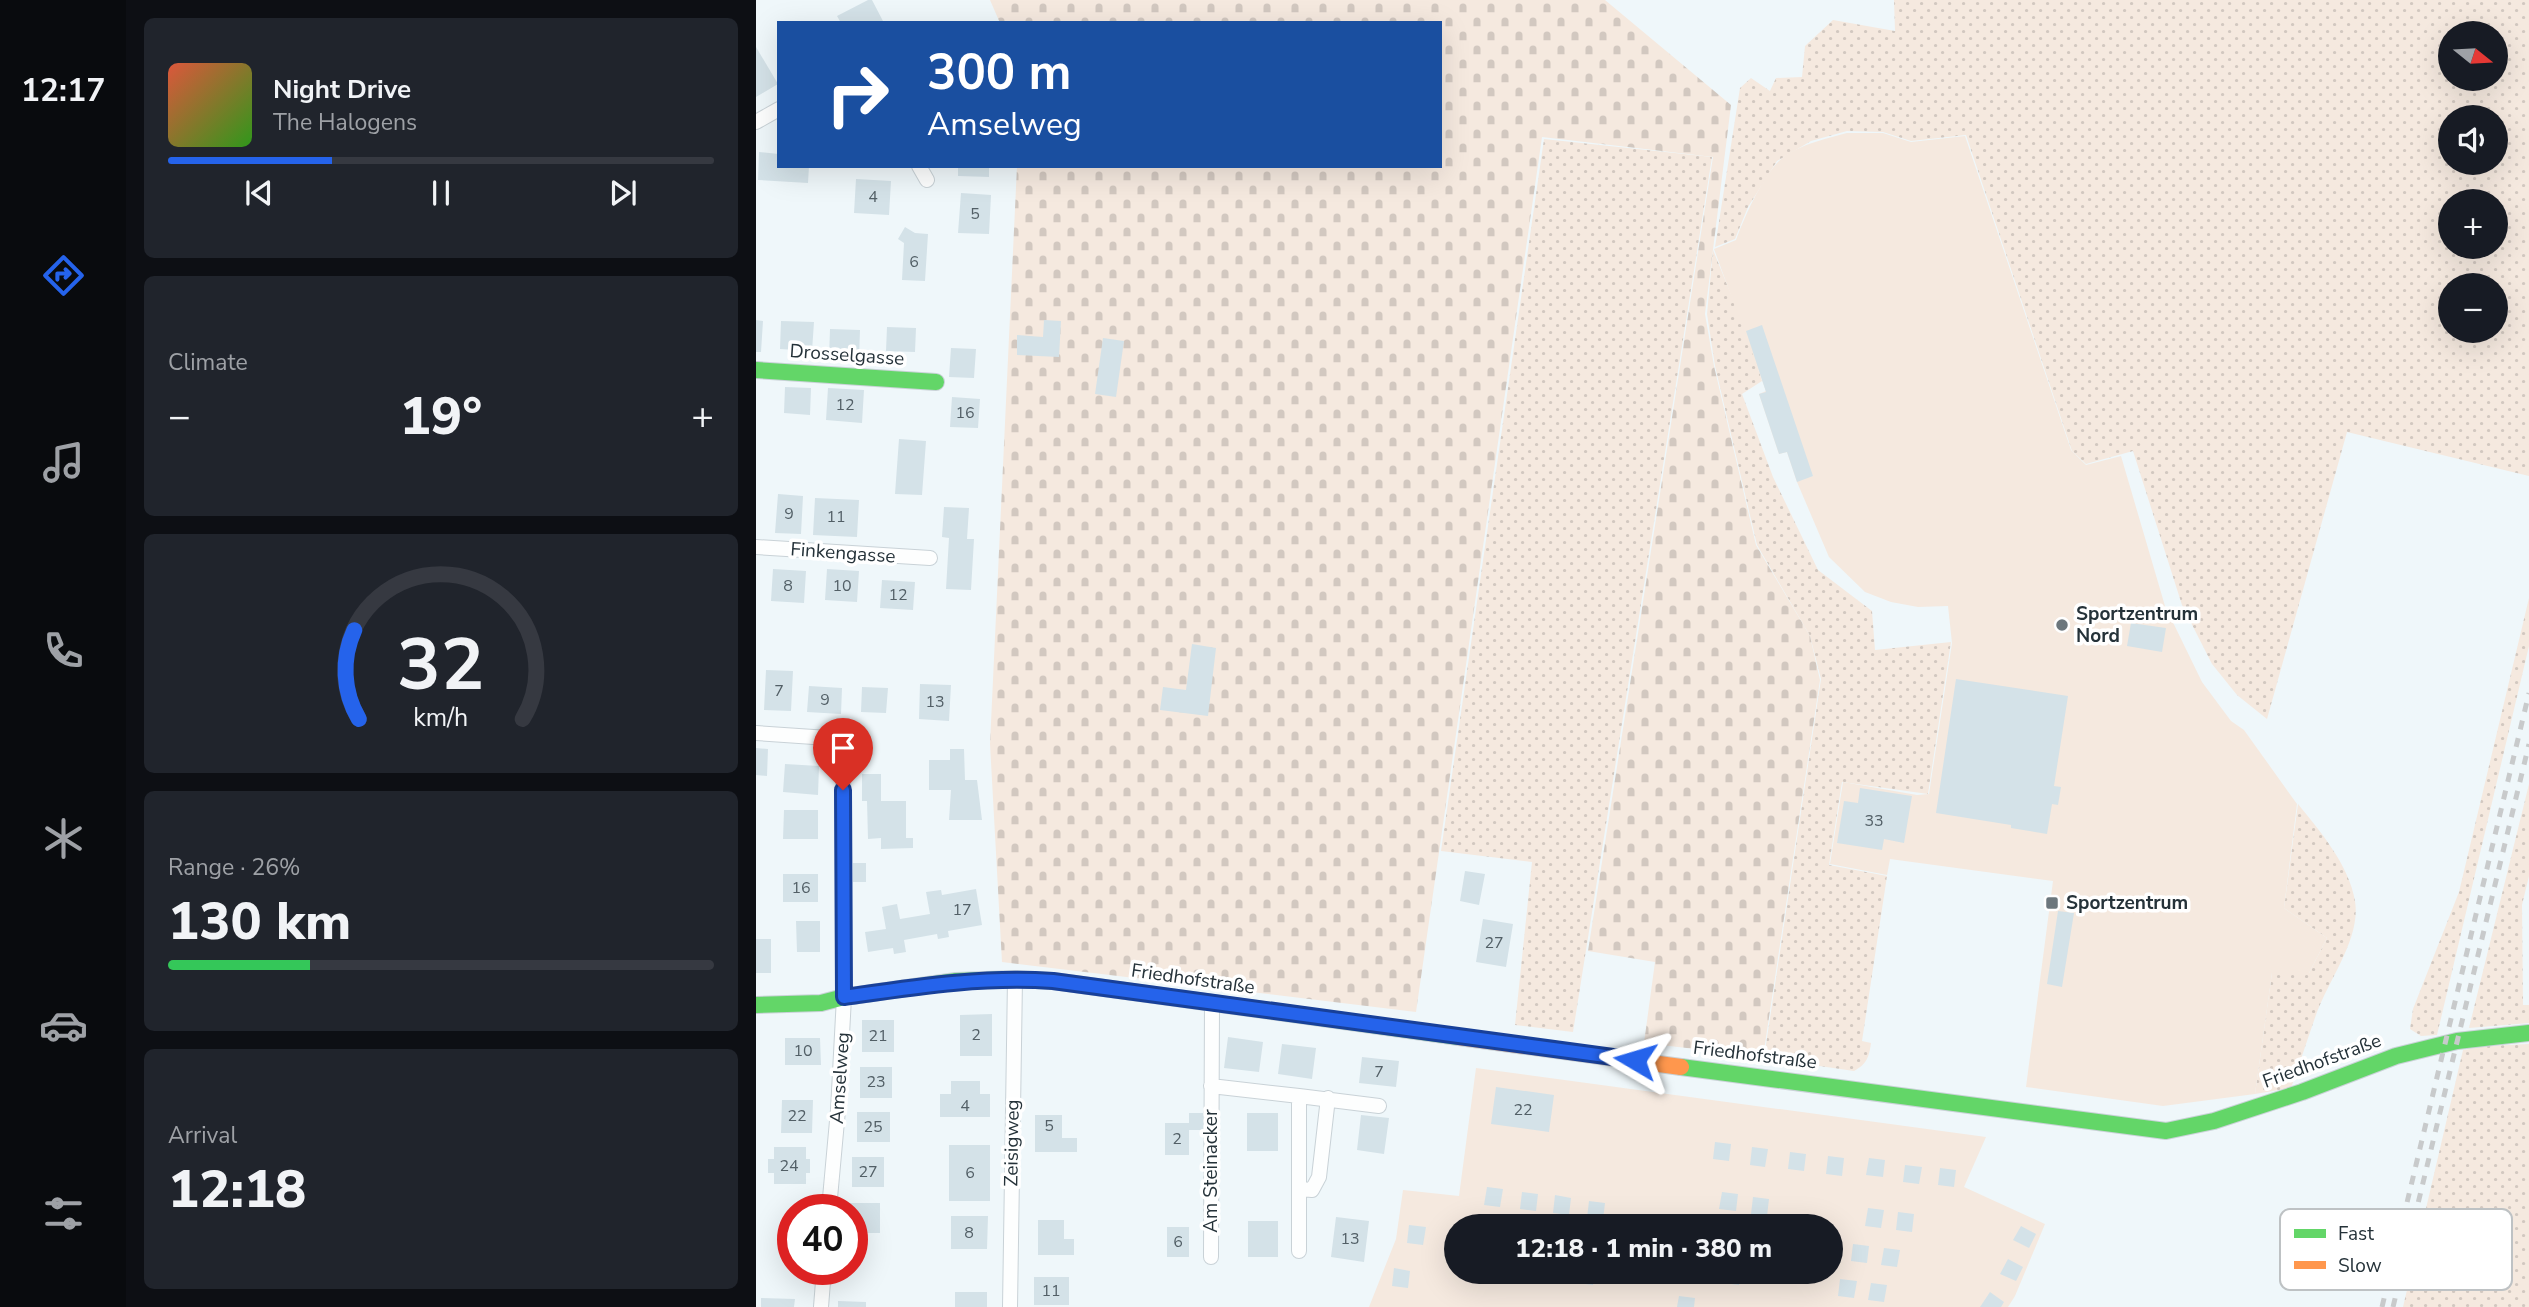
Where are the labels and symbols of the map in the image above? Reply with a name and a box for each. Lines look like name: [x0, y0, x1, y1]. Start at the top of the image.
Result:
north arrow: [2438, 21, 2508, 91]
house number: 4: [868, 186, 878, 208]
house number: 5: [970, 203, 980, 225]
house number: 6: [909, 251, 919, 273]
street label: Drosselgasse: [789, 338, 905, 372]
house number: 12: [835, 394, 855, 416]
house number: 16: [955, 402, 975, 424]
house number: 9: [784, 503, 794, 525]
house number: 11: [826, 506, 846, 528]
street label: Finkengasse: [790, 536, 896, 570]
house number: 8: [783, 575, 793, 597]
house number: 10: [832, 575, 852, 597]
house number: 12: [888, 584, 908, 606]
place label: Sportzentrum Nord: [2076, 601, 2198, 649]
marker: Sportzentrum Nord: [2054, 617, 2070, 633]
house number: 7: [774, 680, 784, 702]
house number: 9: [820, 689, 830, 711]
house number: 13: [925, 691, 945, 713]
pin: [813, 718, 873, 790]
house number: 33: [1864, 810, 1884, 832]
house number: 16: [791, 877, 811, 899]
place label: Sportzentrum: [2066, 890, 2188, 916]
marker: Sportzentrum: [2044, 895, 2060, 911]
house number: 17: [952, 899, 972, 921]
house number: 27: [1484, 932, 1504, 954]
street label: Friedhofstraße: [1130, 957, 1256, 1001]
position arrow: [1598, 1023, 1672, 1097]
house number: 2: [971, 1024, 981, 1046]
house number: 21: [868, 1025, 888, 1047]
street label: Friedhofstraße: [2259, 1028, 2385, 1094]
street label: Amselweg: [824, 1031, 856, 1125]
street label: Friedhofstraße: [1692, 1035, 1818, 1075]
house number: 10: [793, 1040, 813, 1062]
house number: 7: [1374, 1061, 1384, 1083]
house number: 23: [866, 1071, 886, 1093]
house number: 4: [960, 1095, 970, 1117]
street label: Zeisigweg: [998, 1099, 1026, 1187]
house number: 22: [1513, 1099, 1533, 1121]
house number: 22: [787, 1105, 807, 1127]
street label: Am Steinacker: [1198, 1109, 1224, 1233]
house number: 5: [1044, 1115, 1054, 1137]
house number: 25: [863, 1116, 883, 1138]
house number: 2: [1172, 1128, 1182, 1150]
house number: 24: [779, 1155, 799, 1177]
house number: 27: [858, 1161, 878, 1183]
house number: 6: [965, 1162, 975, 1184]
speed limit sign: 40: [777, 1194, 868, 1285]
legend: [2280, 1209, 2512, 1290]
text: Fast: [2338, 1221, 2374, 1247]
house number: 8: [964, 1222, 974, 1244]
house number: 13: [1340, 1228, 1360, 1250]
house number: 6: [1173, 1231, 1183, 1253]
text: Slow: [2338, 1253, 2382, 1279]
house number: 11: [1041, 1280, 1061, 1302]

